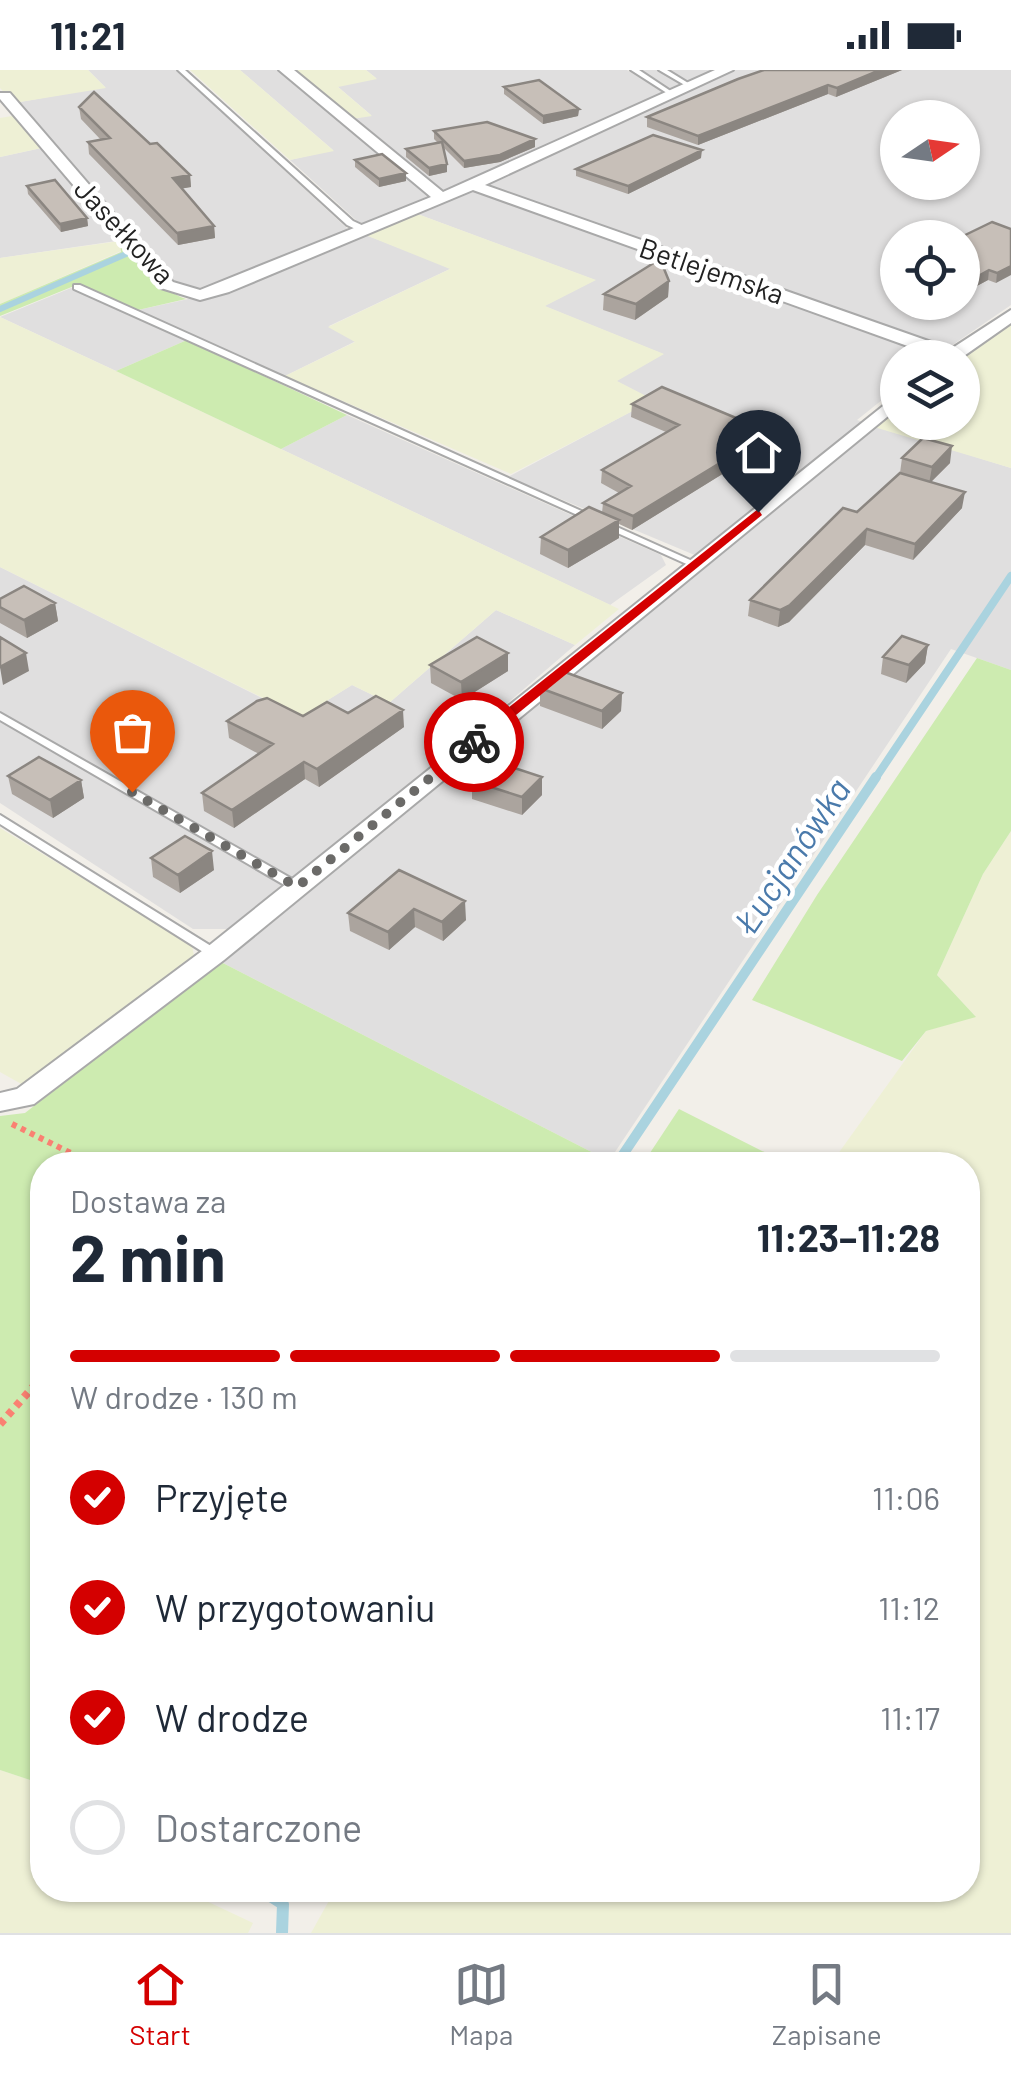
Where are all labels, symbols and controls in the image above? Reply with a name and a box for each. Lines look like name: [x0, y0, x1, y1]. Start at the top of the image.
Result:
text: 11:21: [50, 12, 126, 58]
north arrow: [880, 100, 980, 200]
map controls: [880, 100, 980, 440]
street label: Jasełkowa: [68, 172, 182, 290]
button: locate: [880, 220, 980, 320]
street label: Betlejemska: [635, 229, 789, 311]
button: layers: [880, 340, 980, 440]
pin: [716, 410, 801, 513]
icon: home: [731, 425, 786, 480]
pin: [90, 690, 175, 793]
courier: [424, 692, 524, 792]
icon: bag: [105, 705, 160, 760]
icon: bike: [447, 715, 502, 770]
water label: Łucjanówka: [723, 769, 858, 941]
text: Dostawa za: [70, 1181, 226, 1219]
text: 11:23–11:28: [757, 1214, 940, 1260]
text: 2 min: [70, 1217, 226, 1295]
text: W drodze · 130 m: [70, 1377, 298, 1415]
icon: check: [70, 1470, 125, 1525]
text: Przyjęte: [155, 1474, 289, 1520]
text: 11:06: [872, 1478, 940, 1516]
icon: check: [70, 1580, 125, 1635]
text: W przygotowaniu: [155, 1584, 435, 1630]
text: 11:12: [878, 1588, 940, 1626]
icon: check: [70, 1690, 125, 1745]
text: W drodze: [155, 1694, 309, 1740]
text: 11:17: [880, 1698, 940, 1736]
text: Dostarczone: [155, 1804, 362, 1850]
tab: Start: [129, 1957, 191, 2051]
tab: Mapa: [449, 1957, 513, 2051]
tab: Zapisane: [772, 1957, 882, 2051]

